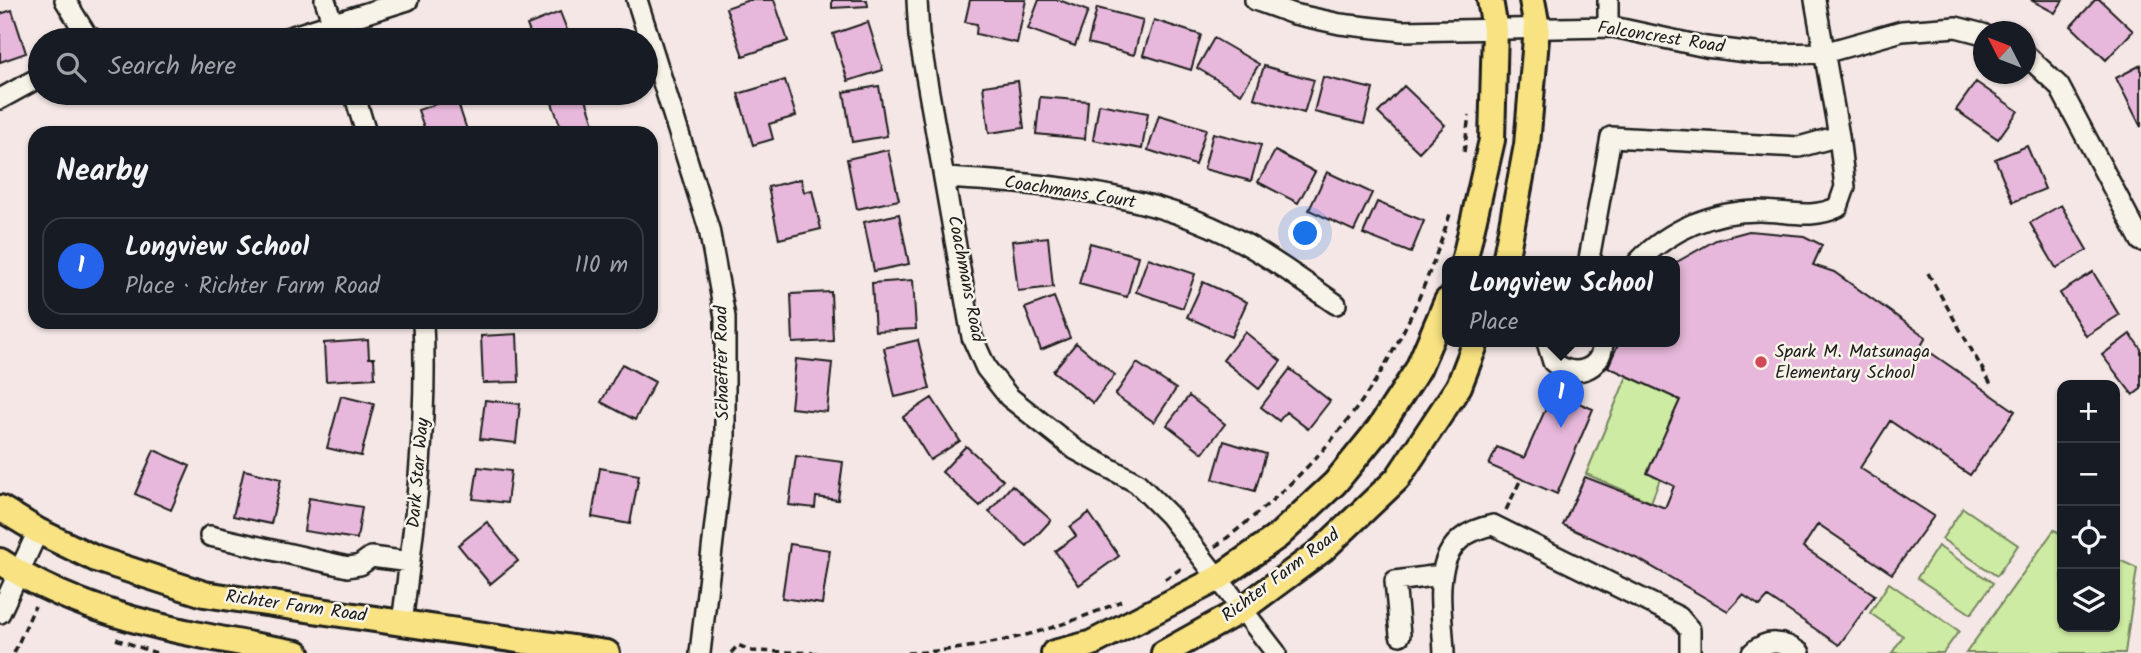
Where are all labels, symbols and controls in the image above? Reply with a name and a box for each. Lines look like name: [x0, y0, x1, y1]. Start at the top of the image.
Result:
street label: Falconcrest Road: [1595, 14, 1727, 62]
north arrow: [1973, 21, 2036, 84]
search box: [28, 28, 658, 105]
text: Search here: [108, 46, 236, 88]
icon: search: [52, 48, 90, 86]
text: Nearby: [56, 148, 148, 196]
street label: Coachmans Court: [1002, 168, 1139, 218]
street label: Coachmans Road: [939, 213, 992, 346]
your location: [1288, 216, 1322, 250]
text: Longview School: [125, 227, 309, 269]
text: 1: [78, 248, 84, 284]
text: 110 m: [575, 248, 628, 284]
popup: [1442, 256, 1680, 347]
text: Longview School: [1469, 263, 1653, 305]
text: Place · Richter Farm Road: [125, 269, 380, 305]
street label: Schaeffer Road: [707, 304, 738, 421]
text: Place: [1469, 305, 1518, 341]
place label: Spark M. Matsunaga Elementary School: [1775, 338, 1930, 388]
marker: Spark M. Matsunaga Elementary School: [1753, 354, 1769, 370]
pin: 1: [1538, 370, 1584, 428]
map controls: [2057, 380, 2120, 632]
button: +: [2057, 380, 2120, 443]
street label: Dark Star Way: [400, 416, 438, 529]
button: −: [2057, 443, 2120, 506]
button: locate: [2057, 506, 2120, 569]
street label: Richter Farm Road: [1216, 521, 1347, 630]
button: layers: [2057, 569, 2120, 632]
street label: Richter Farm Road: [224, 583, 369, 631]

